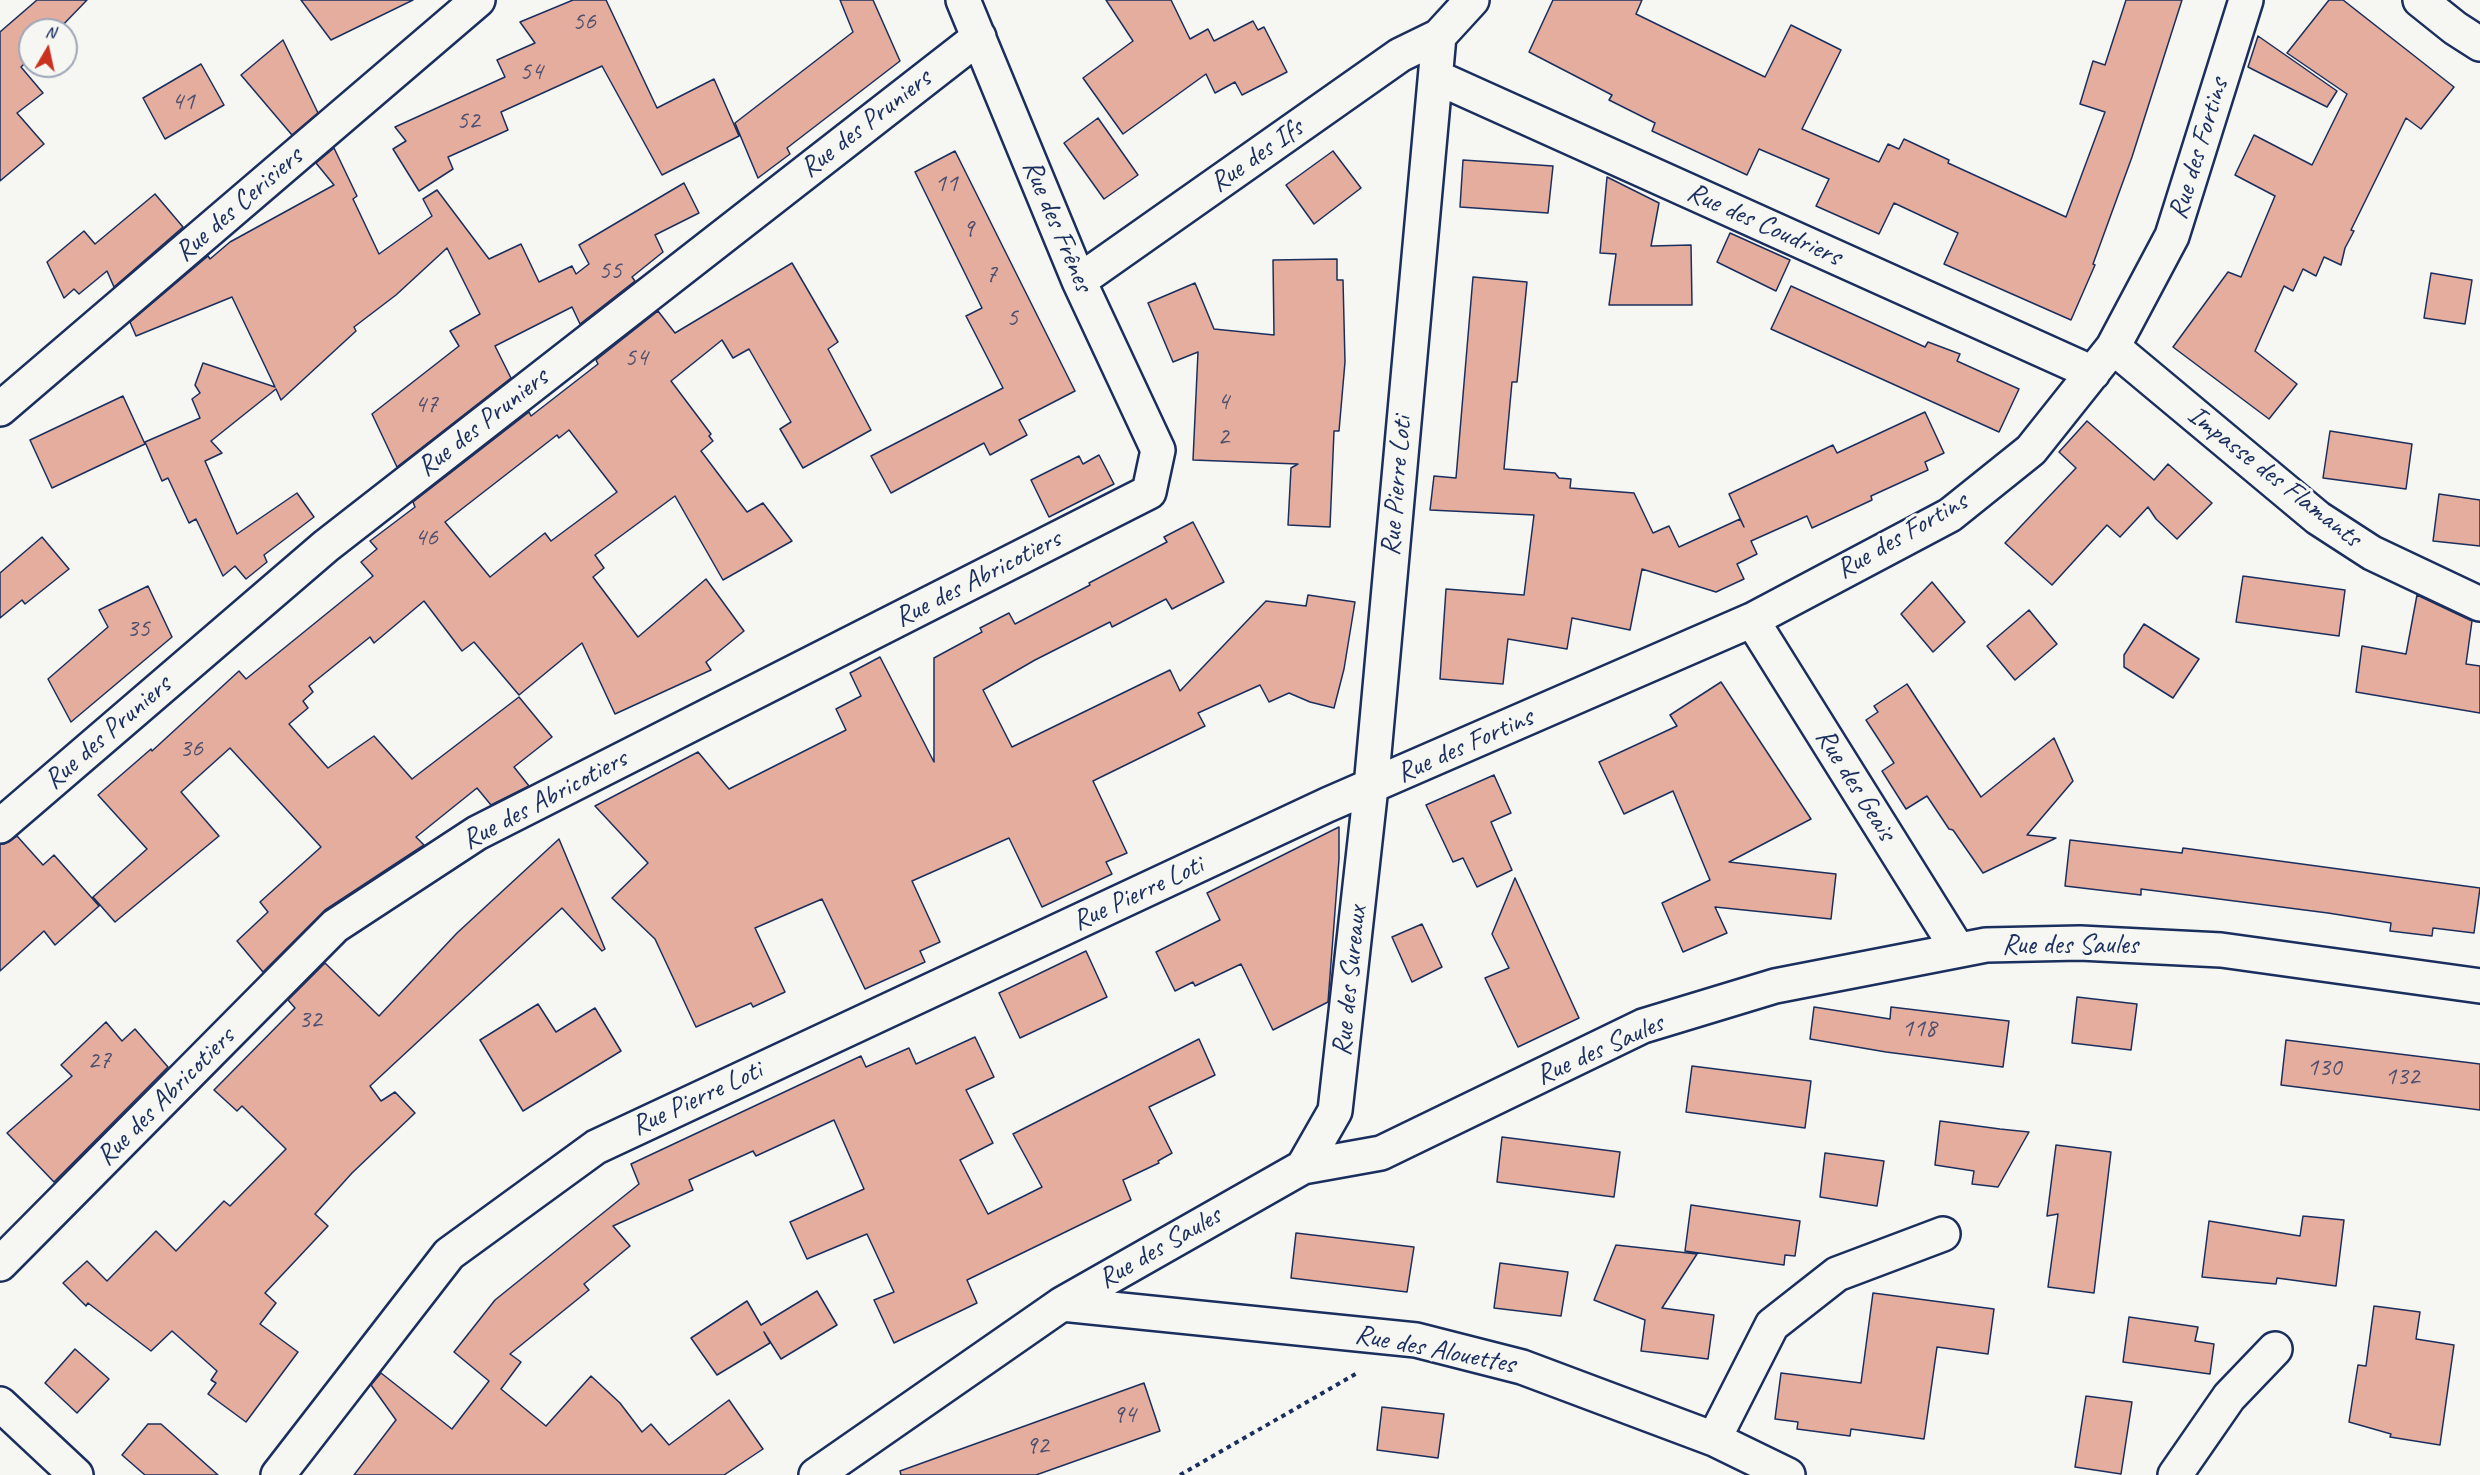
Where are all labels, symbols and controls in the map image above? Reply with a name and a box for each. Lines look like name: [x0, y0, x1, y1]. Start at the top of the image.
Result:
house number: 56: [572, 6, 596, 38]
north arrow: [18, 18, 78, 78]
text: N: [44, 22, 57, 43]
house number: 54: [519, 56, 543, 88]
street label: Rue des Pruniers: [794, 62, 938, 186]
street label: Rue des Fortins: [2162, 74, 2236, 224]
house number: 41: [171, 86, 195, 118]
house number: 52: [456, 105, 480, 137]
street label: Rue des Ifs: [1204, 112, 1310, 200]
street label: Rue des Cerisiers: [168, 140, 310, 270]
street label: Rue des Frênes: [1014, 155, 1100, 297]
house number: 11: [934, 168, 958, 200]
street label: Rue des Coudriers: [1682, 176, 1846, 274]
house number: 9: [962, 213, 974, 245]
house number: 55: [598, 255, 622, 287]
house number: 7: [985, 259, 997, 291]
house number: 5: [1006, 302, 1018, 334]
house number: 54: [624, 342, 648, 374]
street label: Rue des Pruniers: [411, 361, 555, 485]
house number: 4: [1217, 386, 1229, 418]
house number: 47: [414, 389, 438, 421]
street label: Impasse des Flamants: [2180, 399, 2368, 555]
street label: Rue Pierre Loti: [1374, 415, 1420, 557]
house number: 2: [1217, 421, 1229, 453]
street label: Rue des Fortins: [1831, 485, 1973, 587]
house number: 46: [414, 522, 438, 554]
street label: Rue des Abricotiers: [889, 523, 1067, 635]
house number: 35: [126, 613, 150, 645]
street label: Rue des Pruniers: [38, 669, 178, 797]
street label: Rue des Fortins: [1392, 701, 1538, 791]
street label: Rue des Geais: [1807, 723, 1903, 847]
house number: 36: [179, 733, 203, 765]
street label: Rue des Abricotiers: [457, 742, 633, 858]
street label: Rue Pierre Loti: [1067, 849, 1209, 939]
street label: Rue des Sureaux: [1325, 904, 1375, 1058]
street label: Rue des Saules: [2002, 929, 2138, 963]
house number: 32: [298, 1004, 322, 1036]
street label: Rue des Saules: [1531, 1007, 1669, 1093]
house number: 118: [1901, 1013, 1937, 1045]
street label: Rue des Abricotiers: [90, 1021, 242, 1173]
house number: 27: [87, 1045, 111, 1077]
house number: 130: [2306, 1052, 2342, 1084]
street label: Rue Pierre Loti: [626, 1054, 768, 1144]
house number: 132: [2384, 1061, 2420, 1093]
street label: Rue des Saules: [1093, 1199, 1227, 1297]
street label: Rue des Alouettes: [1352, 1318, 1518, 1382]
house number: 94: [1112, 1399, 1136, 1431]
house number: 92: [1025, 1430, 1049, 1462]

